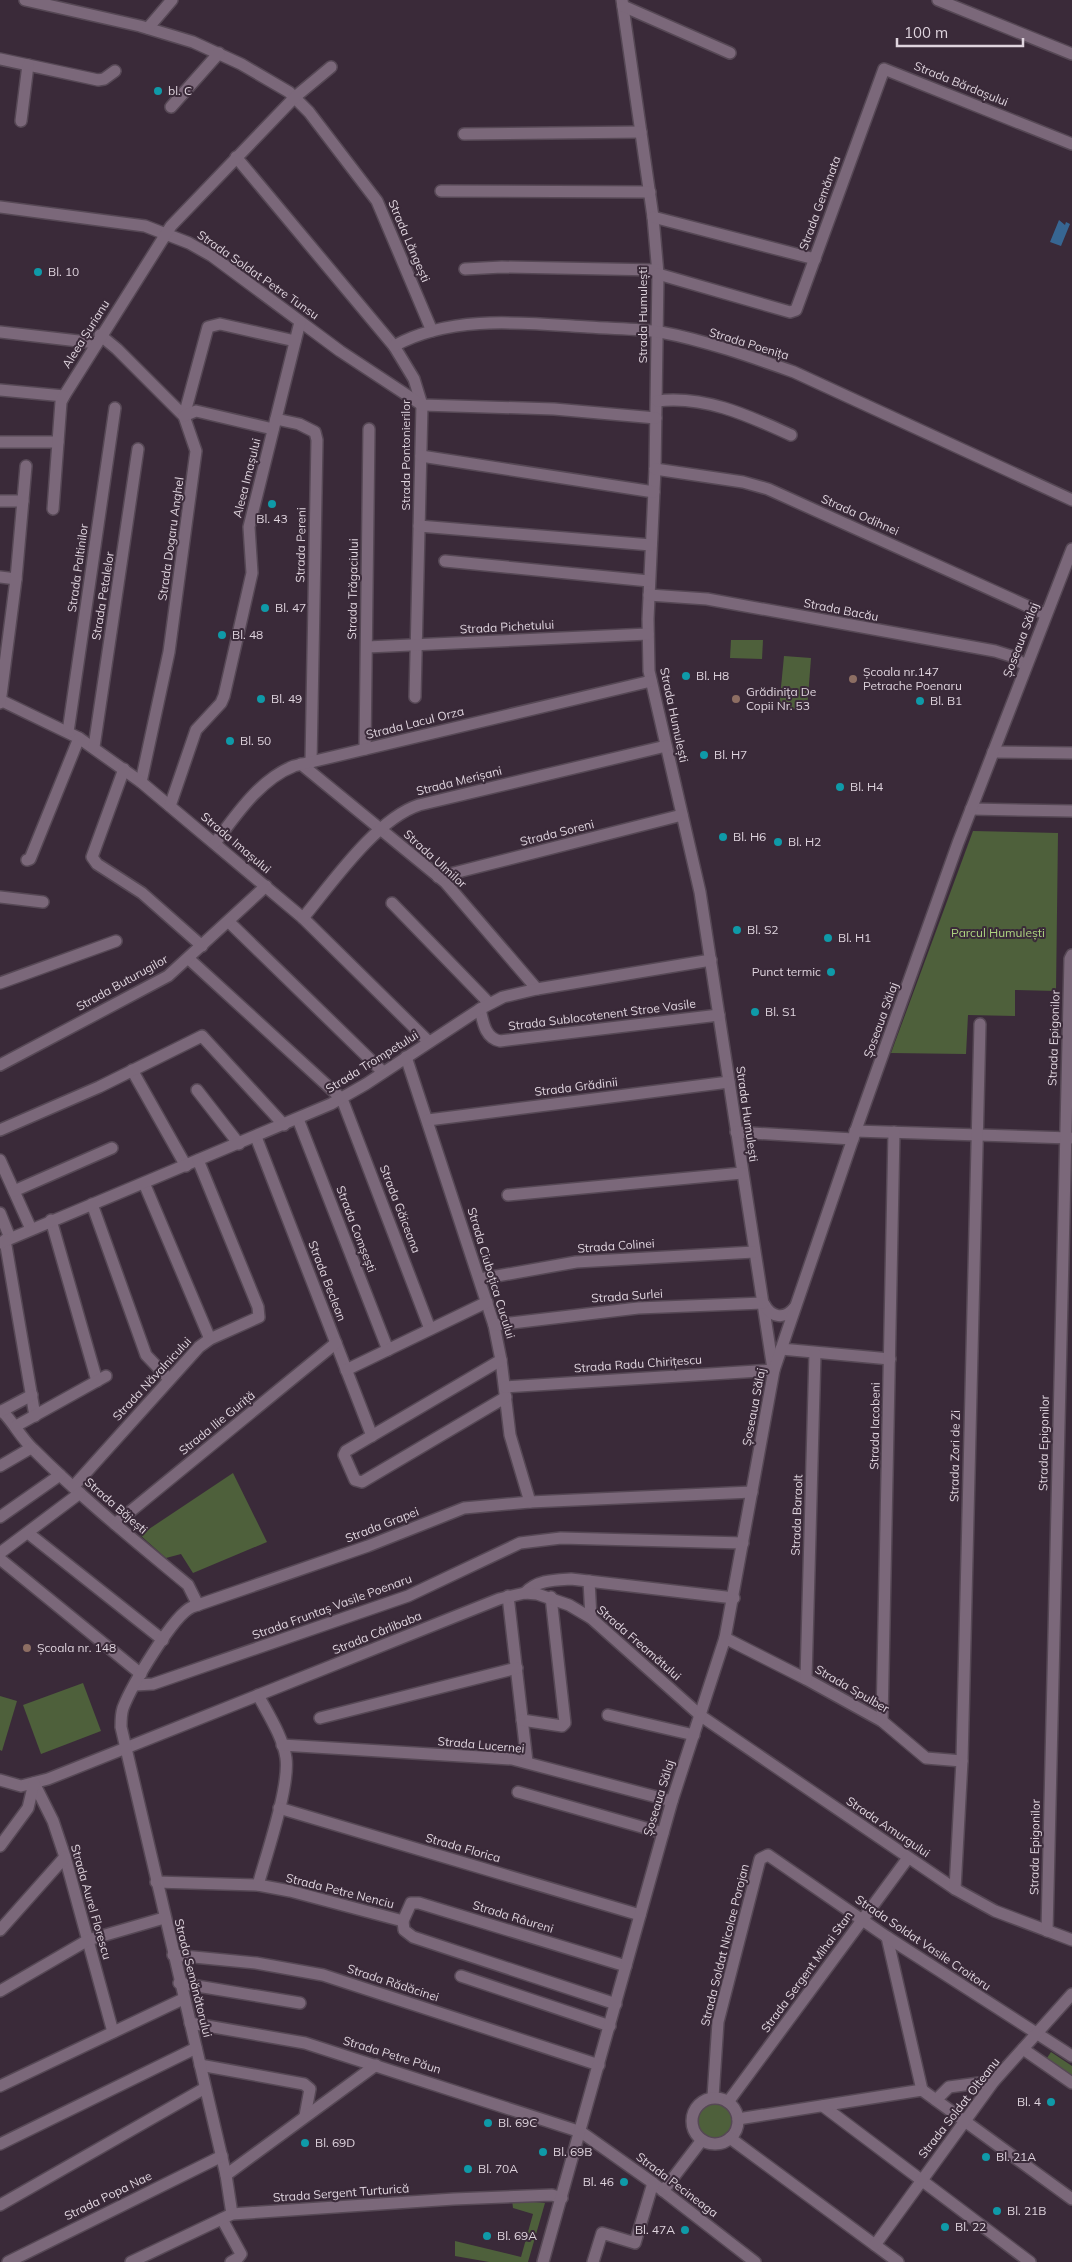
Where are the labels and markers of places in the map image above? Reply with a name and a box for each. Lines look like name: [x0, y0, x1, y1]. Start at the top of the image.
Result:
place label: bl. C: [168, 83, 192, 98]
marker: bl. C: [152, 85, 164, 97]
place label: Bl. 10: [48, 264, 79, 279]
marker: Bl. 10: [32, 266, 44, 278]
marker: Bl. 43: [266, 498, 278, 510]
place label: Bl. 43: [256, 511, 288, 526]
place label: Bl. 47: [275, 600, 306, 615]
marker: Bl. 47: [259, 602, 271, 614]
place label: Bl. 48: [232, 627, 263, 642]
marker: Bl. 48: [216, 629, 228, 641]
place label: Școala nr.147 Petrache Poenaru: [863, 664, 962, 693]
place label: Bl. H8: [696, 668, 729, 683]
marker: Bl. H8: [680, 670, 692, 682]
marker: Școala nr.147 Petrache Poenaru: [847, 673, 859, 685]
place label: Grădiniţa De Copii Nr. 53: [746, 684, 816, 713]
place label: Bl. 49: [271, 691, 302, 706]
marker: Bl. 49: [255, 693, 267, 705]
marker: Grădiniţa De Copii Nr. 53: [730, 693, 742, 705]
place label: Bl. B1: [930, 693, 962, 708]
marker: Bl. B1: [914, 695, 926, 707]
place label: Bl. 50: [240, 733, 271, 748]
marker: Bl. 50: [224, 735, 236, 747]
place label: Bl. H7: [714, 747, 747, 762]
marker: Bl. H7: [698, 749, 710, 761]
place label: Bl. H4: [850, 779, 883, 794]
marker: Bl. H4: [834, 781, 846, 793]
place label: Bl. H6: [733, 829, 766, 844]
marker: Bl. H6: [717, 831, 729, 843]
place label: Bl. H2: [788, 834, 821, 849]
marker: Bl. H2: [772, 836, 784, 848]
place label: Bl. S2: [747, 922, 779, 937]
marker: Bl. S2: [731, 924, 743, 936]
place label: Bl. H1: [838, 930, 871, 945]
marker: Bl. H1: [822, 932, 834, 944]
place label: Punct termic: [752, 964, 821, 979]
marker: Punct termic: [825, 966, 837, 978]
place label: Bl. S1: [765, 1004, 797, 1019]
marker: Bl. S1: [749, 1006, 761, 1018]
place label: Școala nr. 148: [37, 1640, 116, 1656]
marker: Școala nr. 148: [21, 1642, 33, 1654]
place label: Bl. 4: [1017, 2094, 1041, 2109]
marker: Bl. 4: [1045, 2096, 1057, 2108]
place label: Bl. 69C: [498, 2115, 538, 2130]
marker: Bl. 69C: [482, 2117, 494, 2129]
place label: Bl. 69D: [315, 2135, 355, 2150]
marker: Bl. 69D: [299, 2137, 311, 2149]
place label: Bl. 69B: [553, 2144, 592, 2159]
marker: Bl. 69B: [537, 2146, 549, 2158]
place label: Bl. 21A: [996, 2149, 1036, 2164]
marker: Bl. 21A: [980, 2151, 992, 2163]
place label: Bl. 70A: [478, 2161, 518, 2176]
marker: Bl. 70A: [462, 2163, 474, 2175]
place label: Bl. 46: [583, 2174, 614, 2189]
marker: Bl. 46: [618, 2176, 630, 2188]
place label: Bl. 21B: [1007, 2203, 1046, 2218]
marker: Bl. 21B: [991, 2205, 1003, 2217]
place label: Bl. 22: [955, 2219, 986, 2234]
marker: Bl. 22: [939, 2221, 951, 2233]
place label: Bl. 47A: [635, 2222, 675, 2237]
marker: Bl. 47A: [679, 2224, 691, 2236]
place label: Bl. 69A: [497, 2228, 537, 2243]
marker: Bl. 69A: [481, 2230, 493, 2242]

